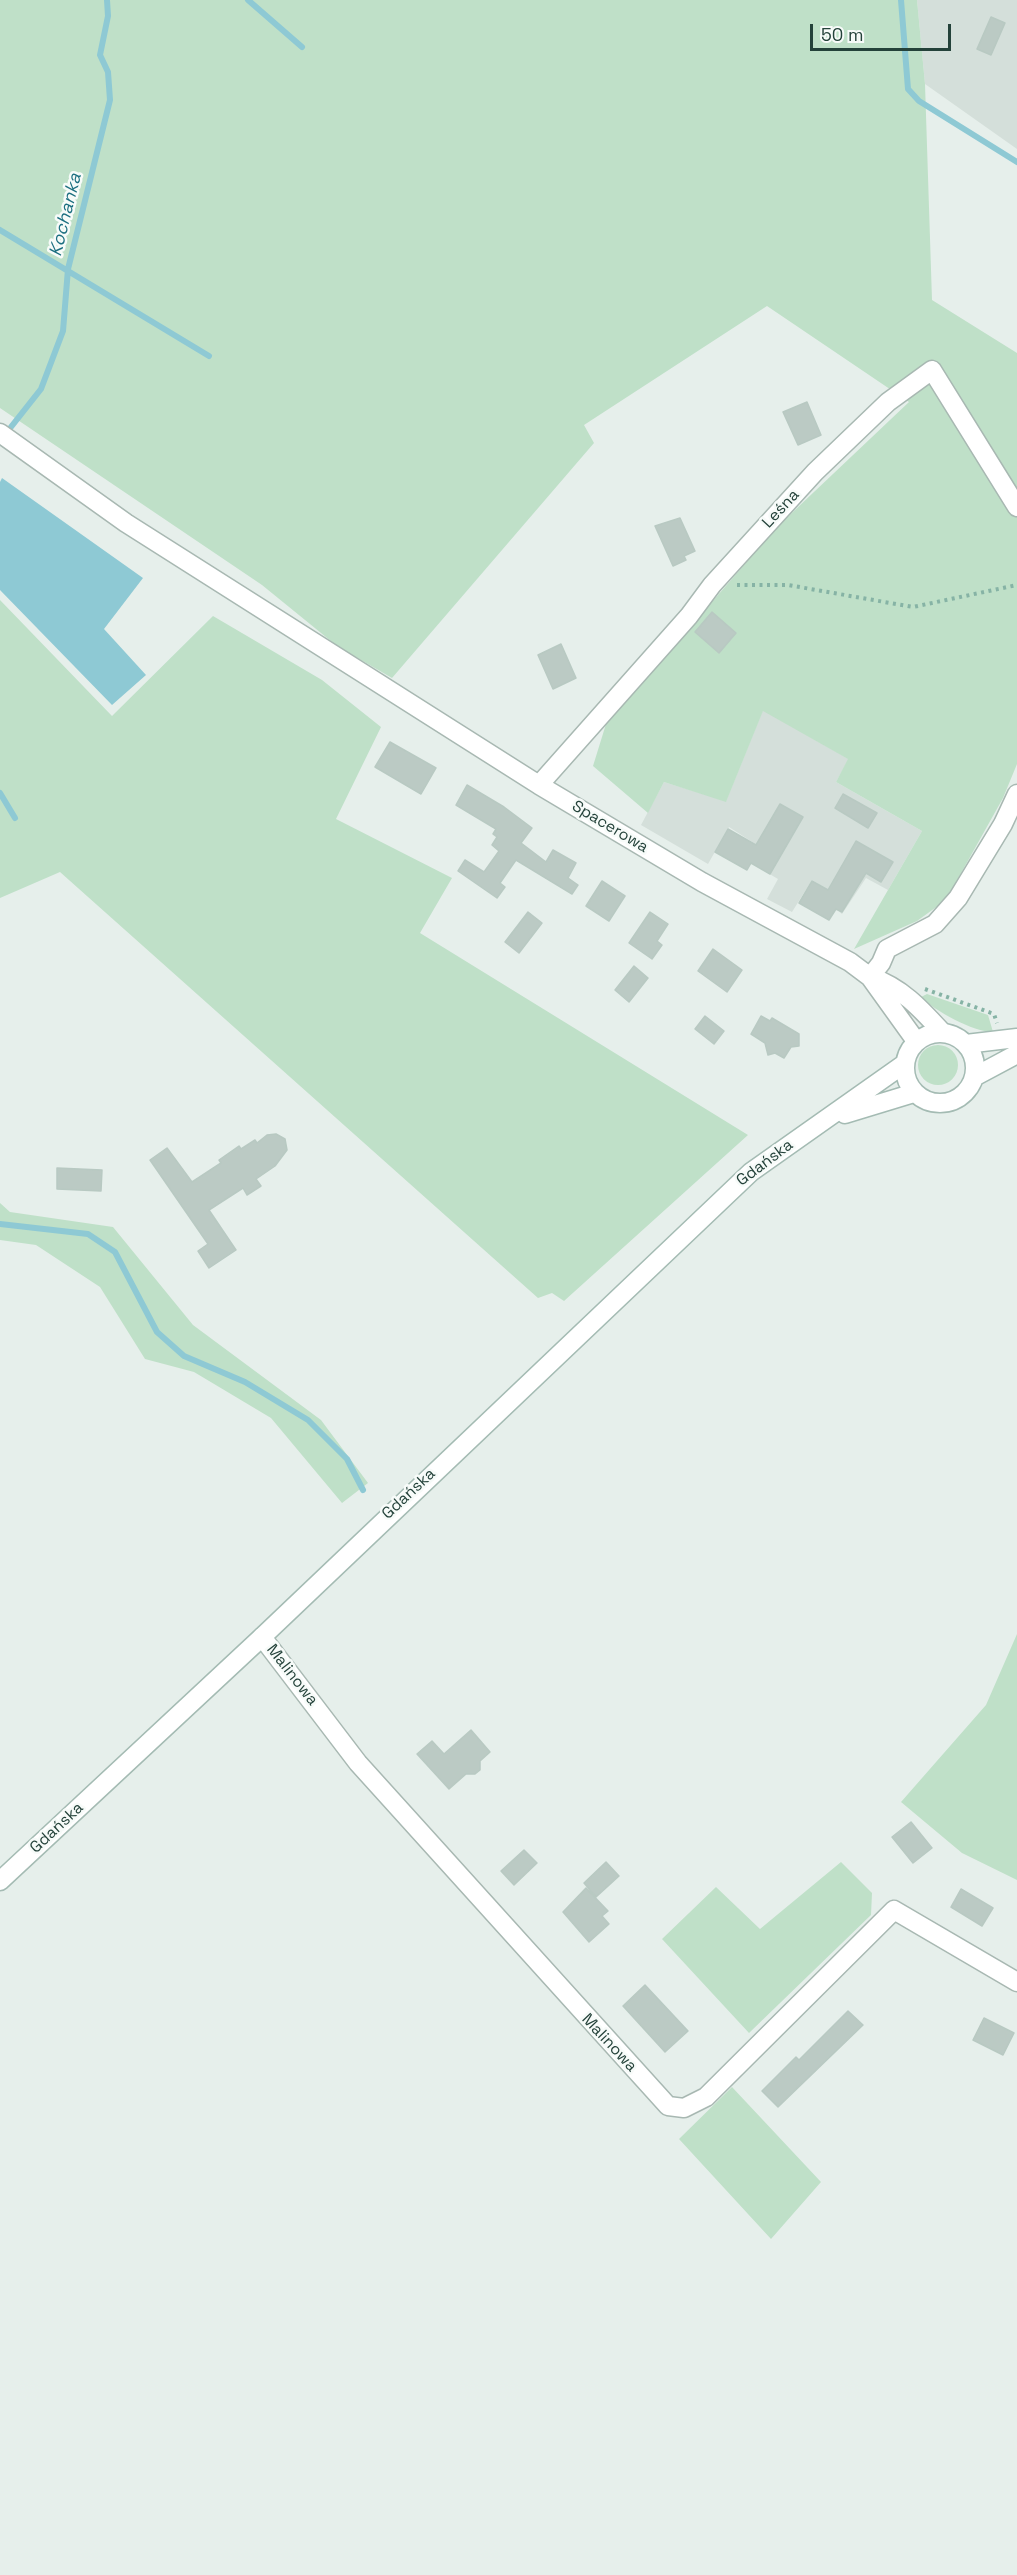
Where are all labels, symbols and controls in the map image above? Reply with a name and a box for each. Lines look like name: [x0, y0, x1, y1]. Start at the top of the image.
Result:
scale bar: [813, 12, 954, 50]
text: 50 m: [821, 23, 863, 46]
water label: Kochanka: [45, 171, 87, 259]
street label: Leśna: [758, 486, 804, 532]
street label: Spacerowa: [568, 797, 652, 857]
street label: Gdańska: [733, 1135, 797, 1191]
street label: Gdańska: [378, 1464, 440, 1524]
street label: Malinowa: [262, 1641, 322, 1709]
street label: Gdańska: [26, 1798, 88, 1858]
street label: Malinowa: [577, 2010, 641, 2076]

